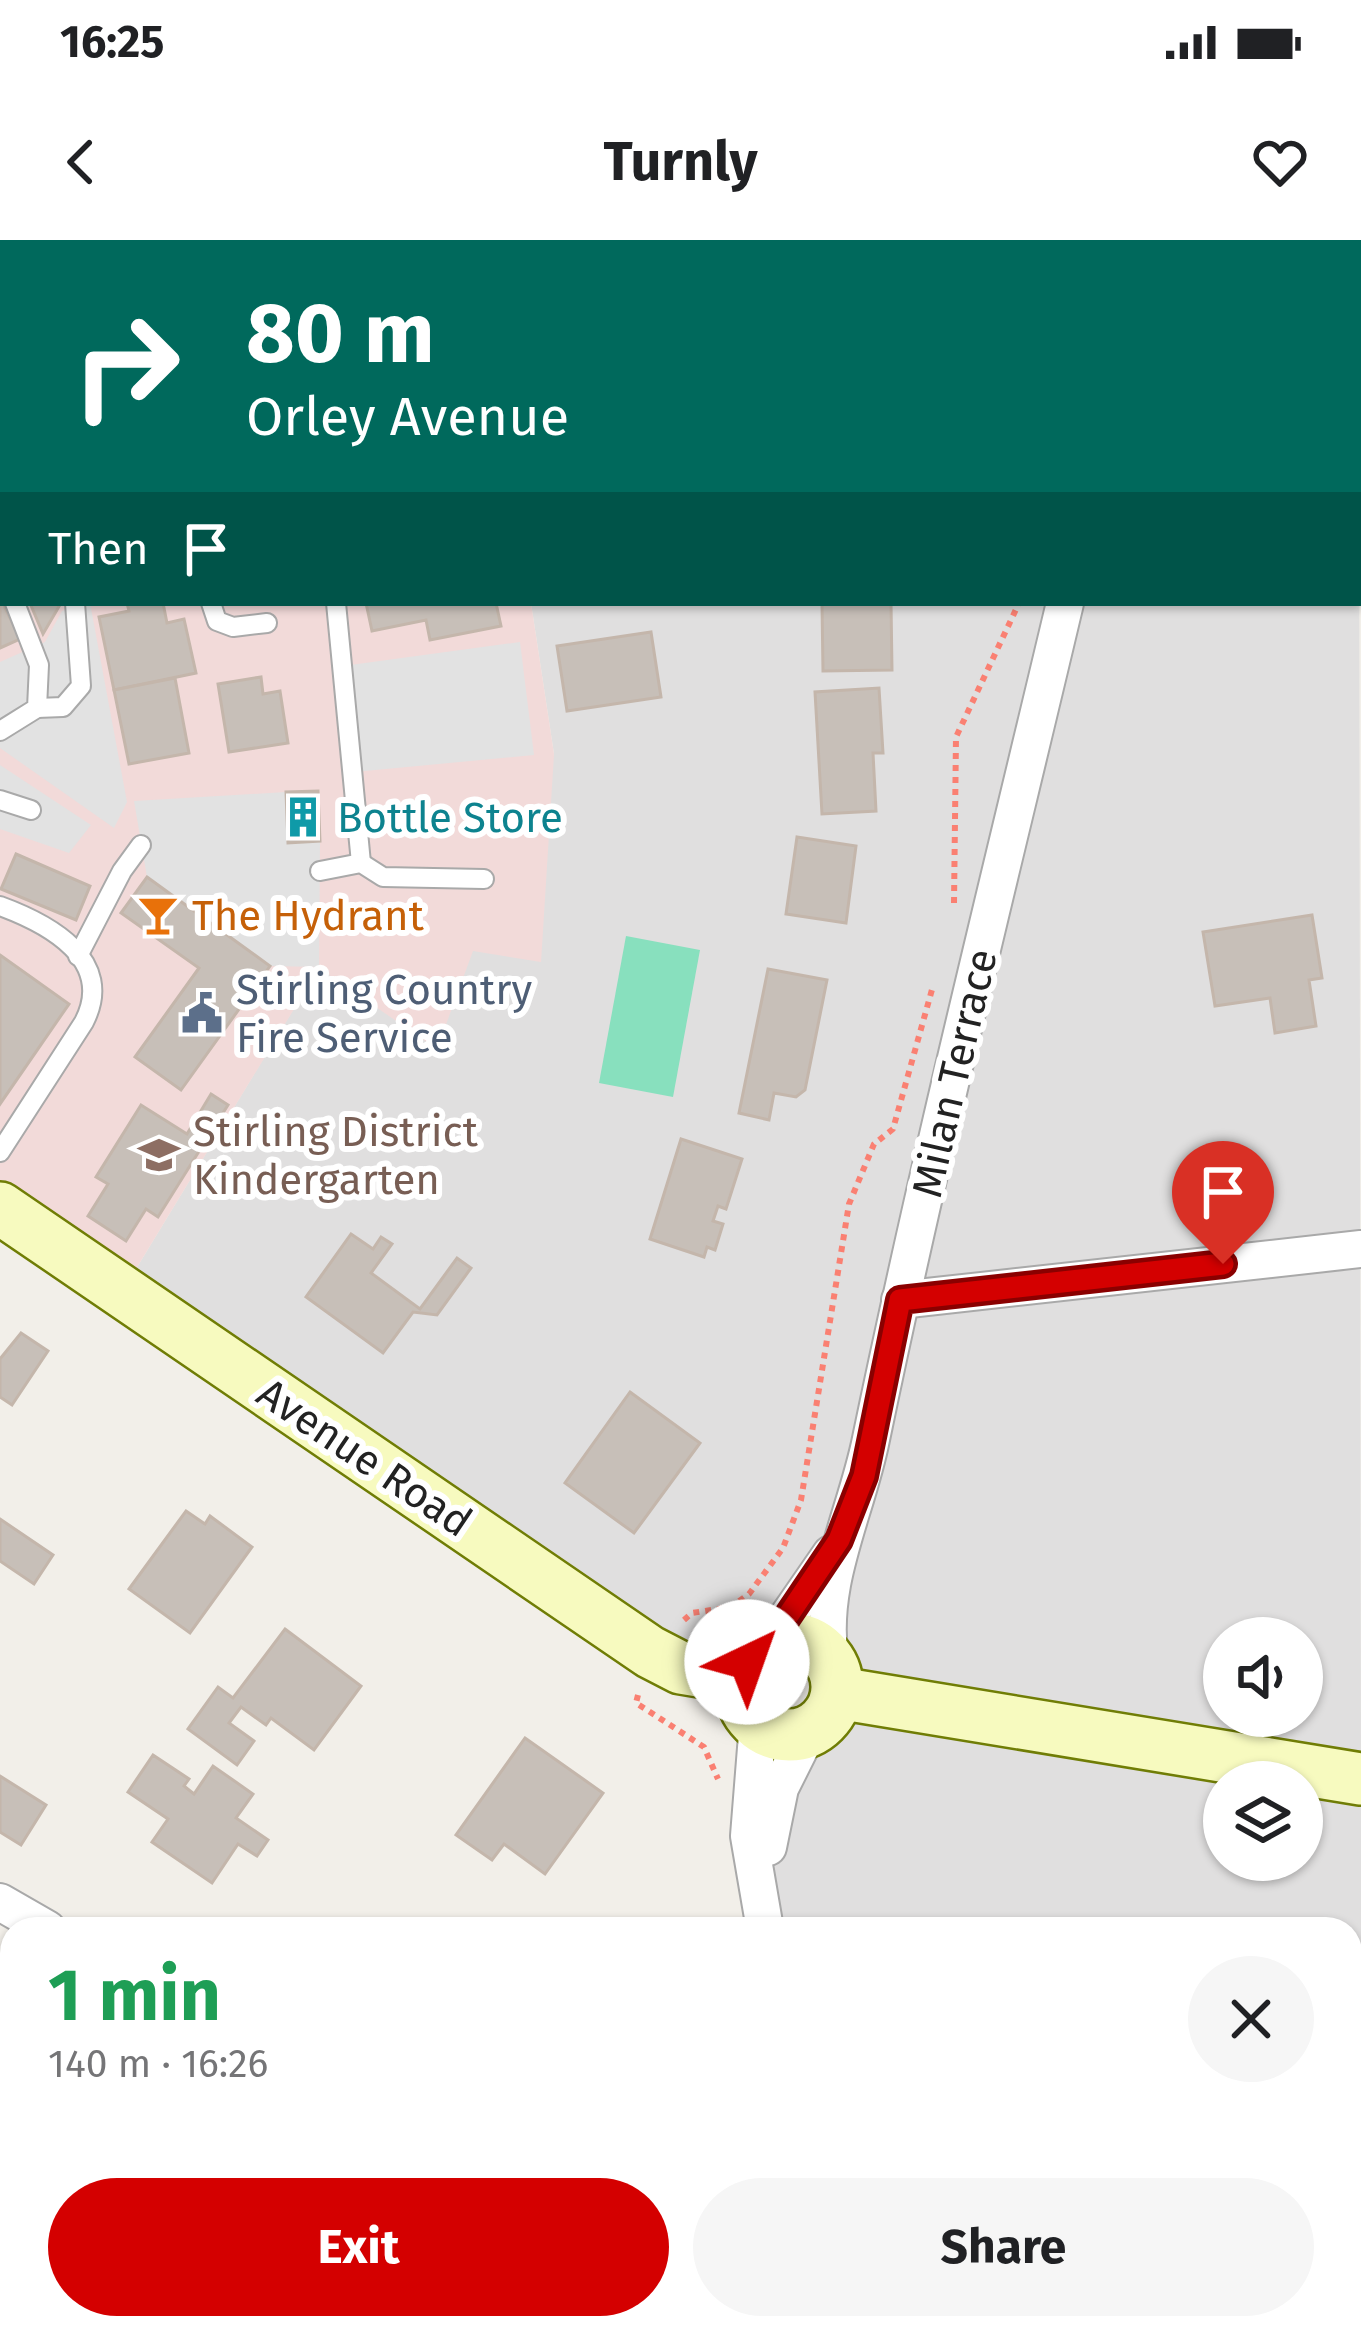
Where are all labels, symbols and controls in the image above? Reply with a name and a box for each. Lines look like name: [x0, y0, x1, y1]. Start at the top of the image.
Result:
text: 16:25: [60, 15, 164, 69]
icon: back: [48, 129, 114, 195]
icon: heart: [1247, 129, 1313, 195]
text: Turnly: [603, 130, 758, 194]
text: 80 m: [246, 283, 435, 384]
icon: right: [48, 288, 204, 444]
text: Orley Avenue: [246, 385, 569, 449]
icon: arrive: [173, 516, 239, 582]
text: Then: [48, 522, 149, 576]
place label: Bottle Store: [337, 793, 563, 843]
building icon: Bottle Store: [280, 794, 326, 840]
place label: The Hydrant: [192, 891, 425, 941]
bar icon: The Hydrant: [135, 892, 181, 938]
street label: Milan Terrace: [902, 944, 1008, 1202]
place label: Stirling Country Fire Service: [236, 965, 532, 1063]
public building icon: Stirling Country Fire Service: [179, 990, 225, 1036]
place label: Stirling District Kindergarten: [193, 1107, 479, 1205]
school or university icon: Stirling District Kindergarten: [136, 1132, 182, 1178]
pin: [1172, 1141, 1274, 1264]
icon: arrive: [1190, 1159, 1256, 1225]
street label: Avenue Road: [248, 1368, 481, 1548]
position arrow: [684, 1599, 810, 1725]
map controls: [1203, 1617, 1323, 1881]
button: sound: [1203, 1617, 1323, 1737]
button: layers: [1203, 1761, 1323, 1881]
text: 1 min: [48, 1953, 221, 2039]
button: close: [1188, 1956, 1314, 2082]
text: 140 m · 16:26: [48, 2041, 268, 2087]
button: Exit: [48, 2178, 669, 2316]
button: Share: [693, 2178, 1314, 2316]

